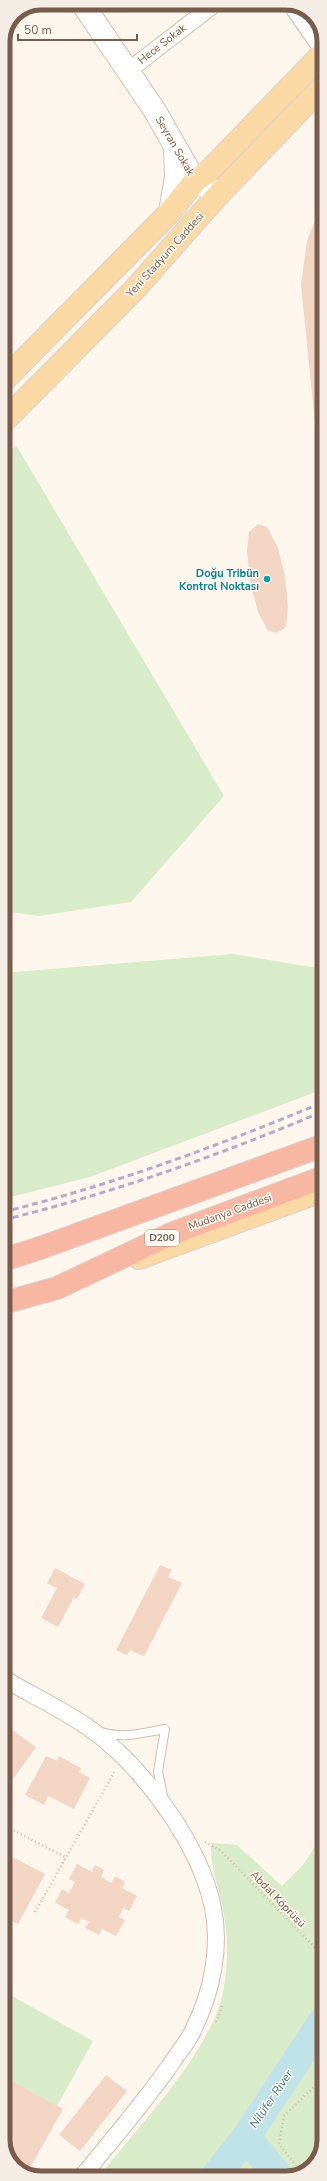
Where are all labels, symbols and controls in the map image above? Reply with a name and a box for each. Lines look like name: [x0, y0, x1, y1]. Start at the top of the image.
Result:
scale bar: [18, 16, 137, 42]
street label: Hece Sokak: [135, 20, 190, 68]
text: 50 m: [24, 22, 52, 38]
street label: Seyran Sokak: [152, 113, 198, 179]
street label: Yeni Stadyum Caddesi: [122, 209, 207, 302]
place label: Doğu Tribün Kontrol Noktası: [179, 566, 259, 594]
marker: Doğu Tribün Kontrol Noktası: [262, 574, 272, 584]
street label: Mudanya Caddesi: [186, 1190, 274, 1234]
road number: D200: [145, 1230, 179, 1246]
street label: Abdal Köprüsü: [247, 1867, 309, 1931]
water label: Nilüfer River: [246, 2066, 297, 2131]

